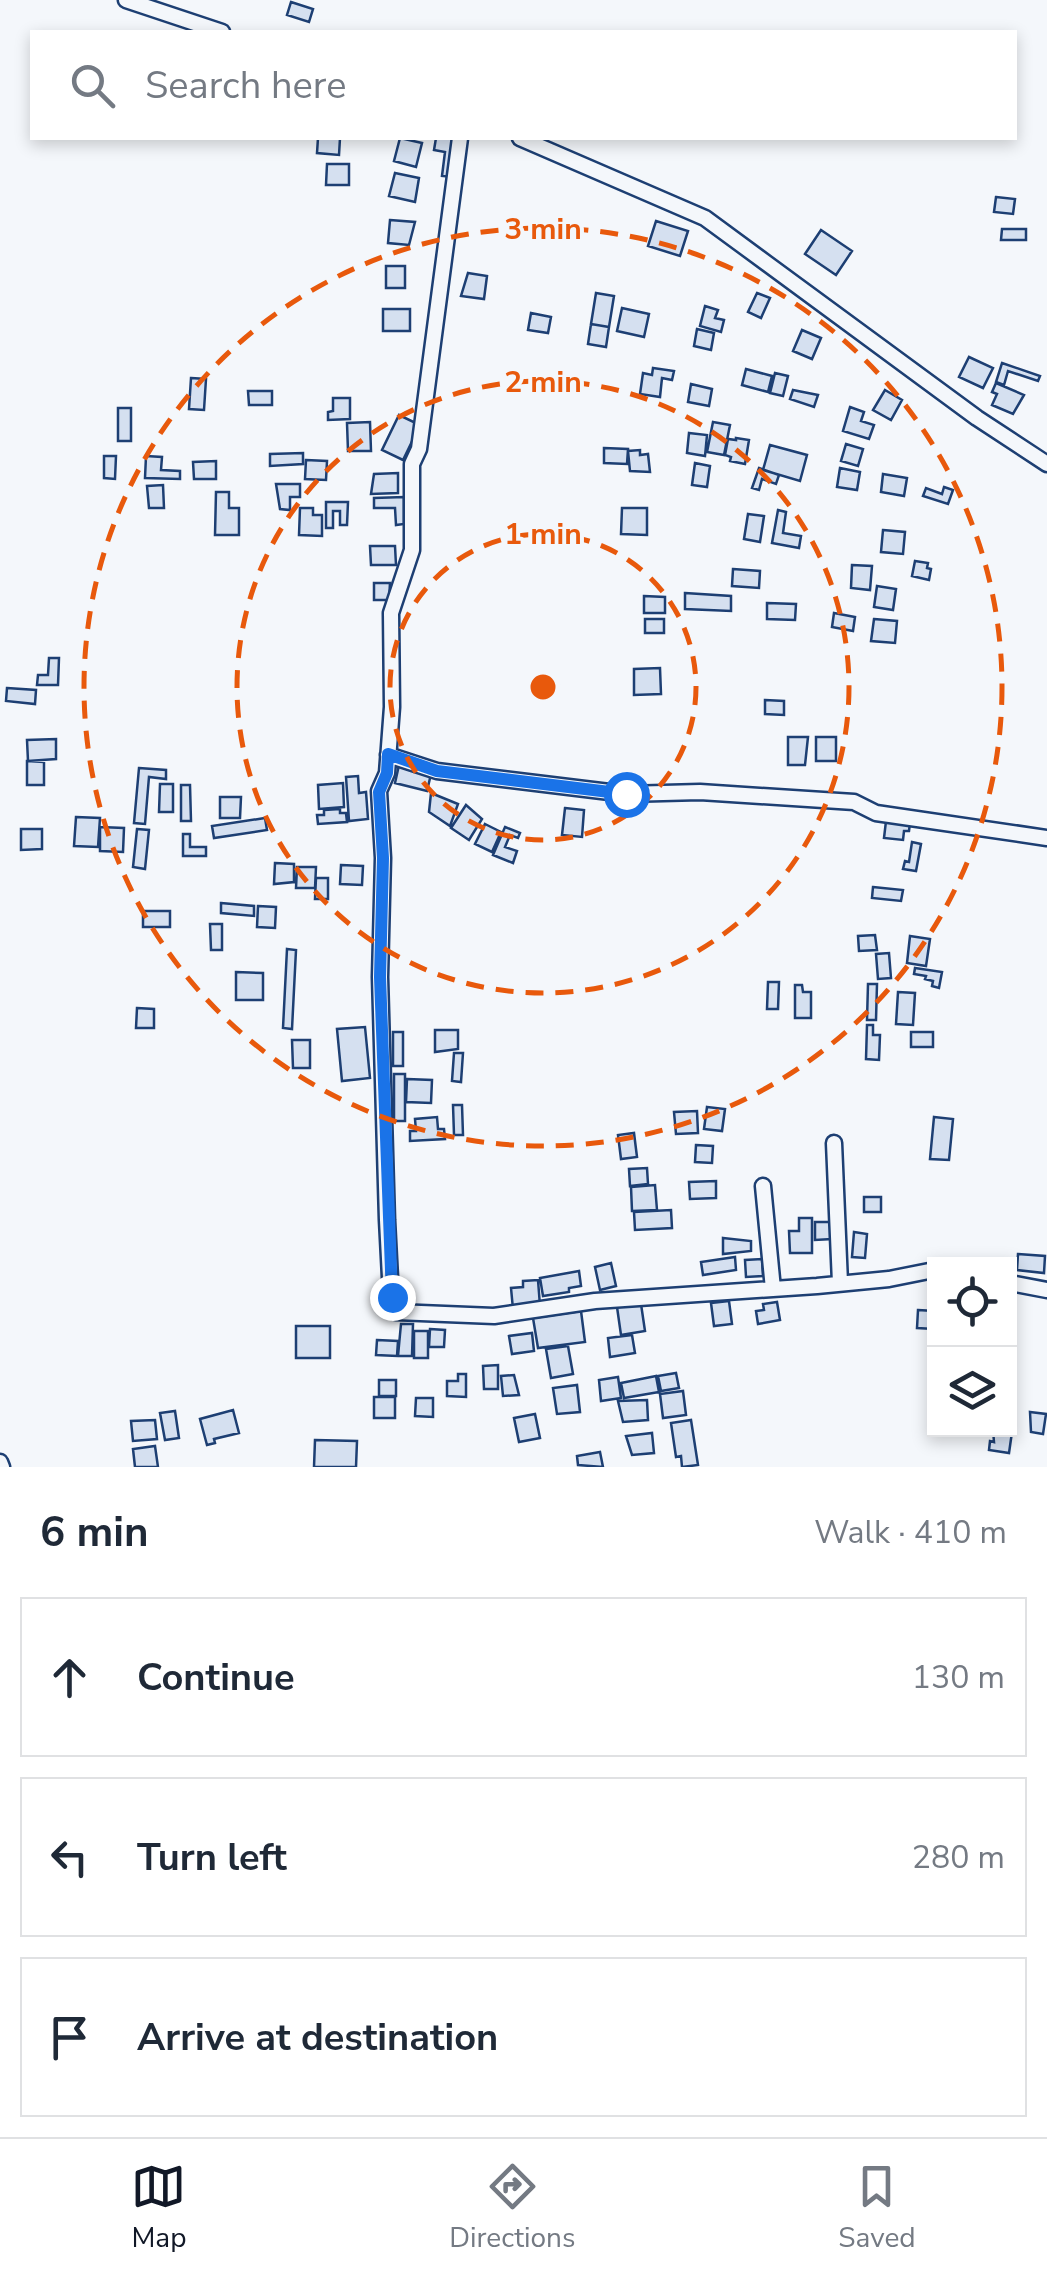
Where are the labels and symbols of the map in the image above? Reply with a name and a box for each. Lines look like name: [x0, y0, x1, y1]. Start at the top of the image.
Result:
text: 3 min: [504, 209, 582, 250]
text: 2 min: [504, 362, 582, 403]
text: 1 min: [504, 514, 582, 555]
centre of rings: [525, 669, 561, 705]
route start: [604, 772, 650, 818]
route end: [370, 1275, 416, 1321]

